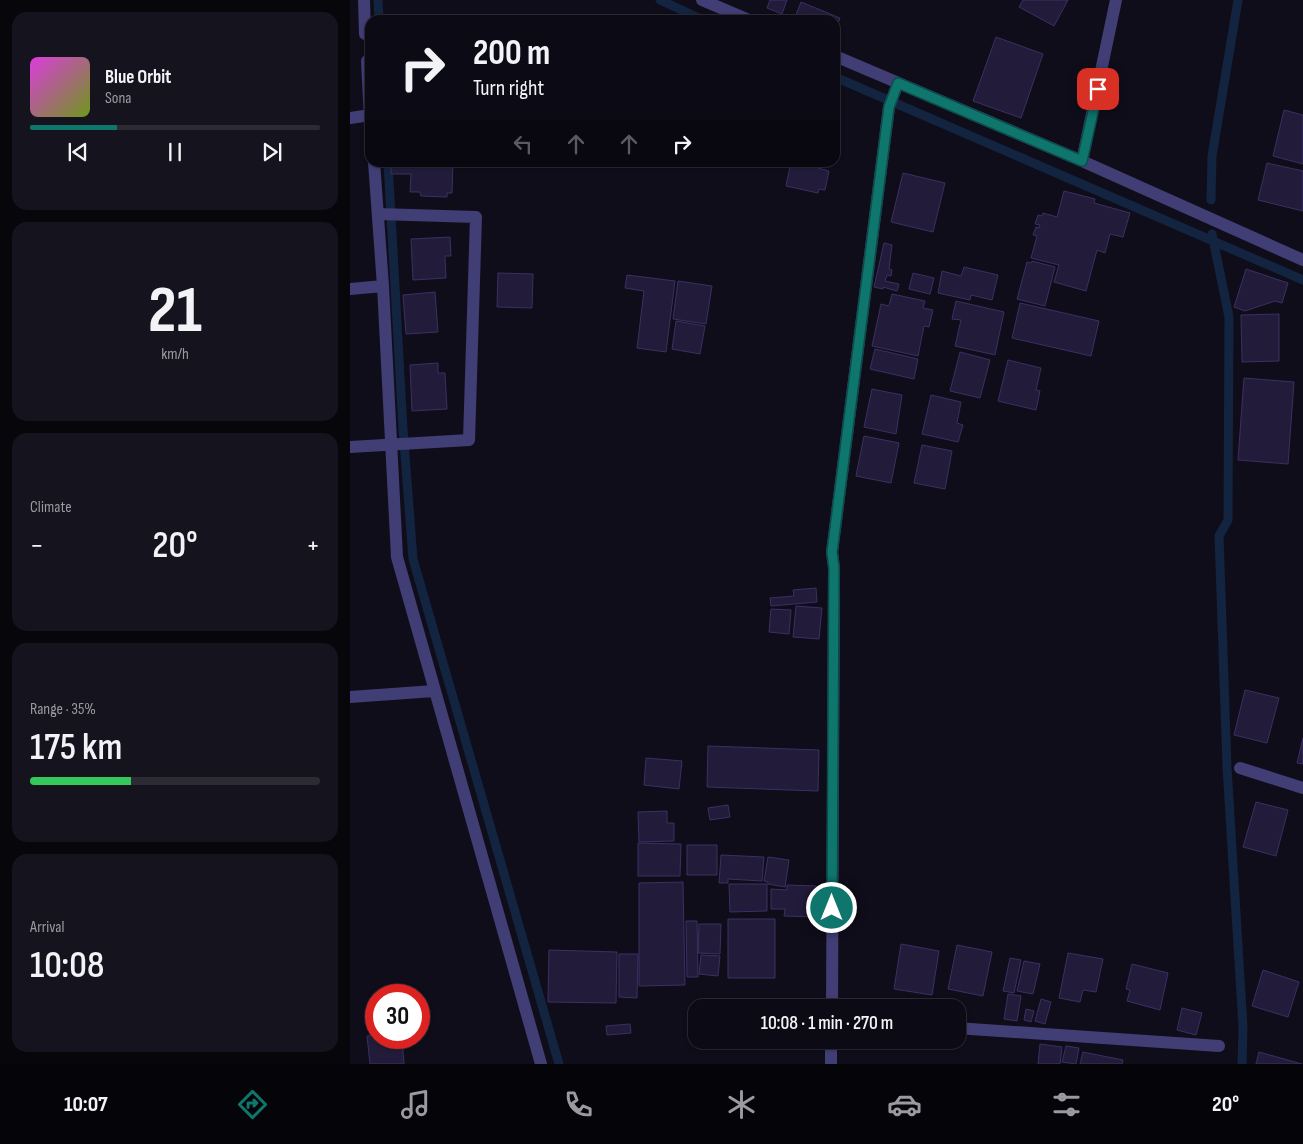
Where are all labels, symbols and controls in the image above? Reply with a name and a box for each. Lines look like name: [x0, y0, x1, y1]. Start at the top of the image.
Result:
text: 200 m: [473, 32, 550, 75]
icon: right: [390, 35, 455, 100]
text: Blue Orbit: [105, 66, 171, 89]
pin: [1077, 68, 1119, 110]
text: Turn right: [473, 75, 544, 102]
icon: arrive: [1084, 75, 1112, 103]
text: Sona: [105, 89, 132, 108]
icon: left: [509, 130, 537, 158]
icon: ahead: [562, 130, 590, 158]
icon: ahead: [615, 130, 643, 158]
icon: right: [668, 130, 696, 158]
icon: previous: [64, 138, 92, 166]
icon: pause: [161, 138, 189, 166]
icon: next: [258, 138, 286, 166]
text: 21: [148, 273, 202, 351]
text: km/h: [161, 345, 189, 364]
text: Climate: [30, 498, 72, 517]
text: 20°: [152, 523, 198, 568]
text: −: [30, 529, 44, 562]
text: +: [306, 529, 320, 562]
text: Range · 35%: [30, 700, 96, 719]
text: 175 km: [30, 725, 122, 770]
position arrow: [805, 881, 857, 933]
text: Arrival: [30, 918, 64, 937]
text: 10:08: [30, 943, 104, 988]
speed limit sign: 30: [365, 984, 430, 1049]
text: 10:08 · 1 min · 270 m: [761, 1012, 893, 1035]
icon: directions: [235, 1087, 270, 1122]
icon: music: [398, 1087, 433, 1122]
icon: phone: [561, 1087, 596, 1122]
icon: climate: [724, 1087, 759, 1122]
icon: car: [887, 1087, 922, 1122]
icon: filters: [1049, 1087, 1084, 1122]
text: 10:07: [64, 1091, 108, 1118]
text: 20°: [1212, 1091, 1239, 1118]

